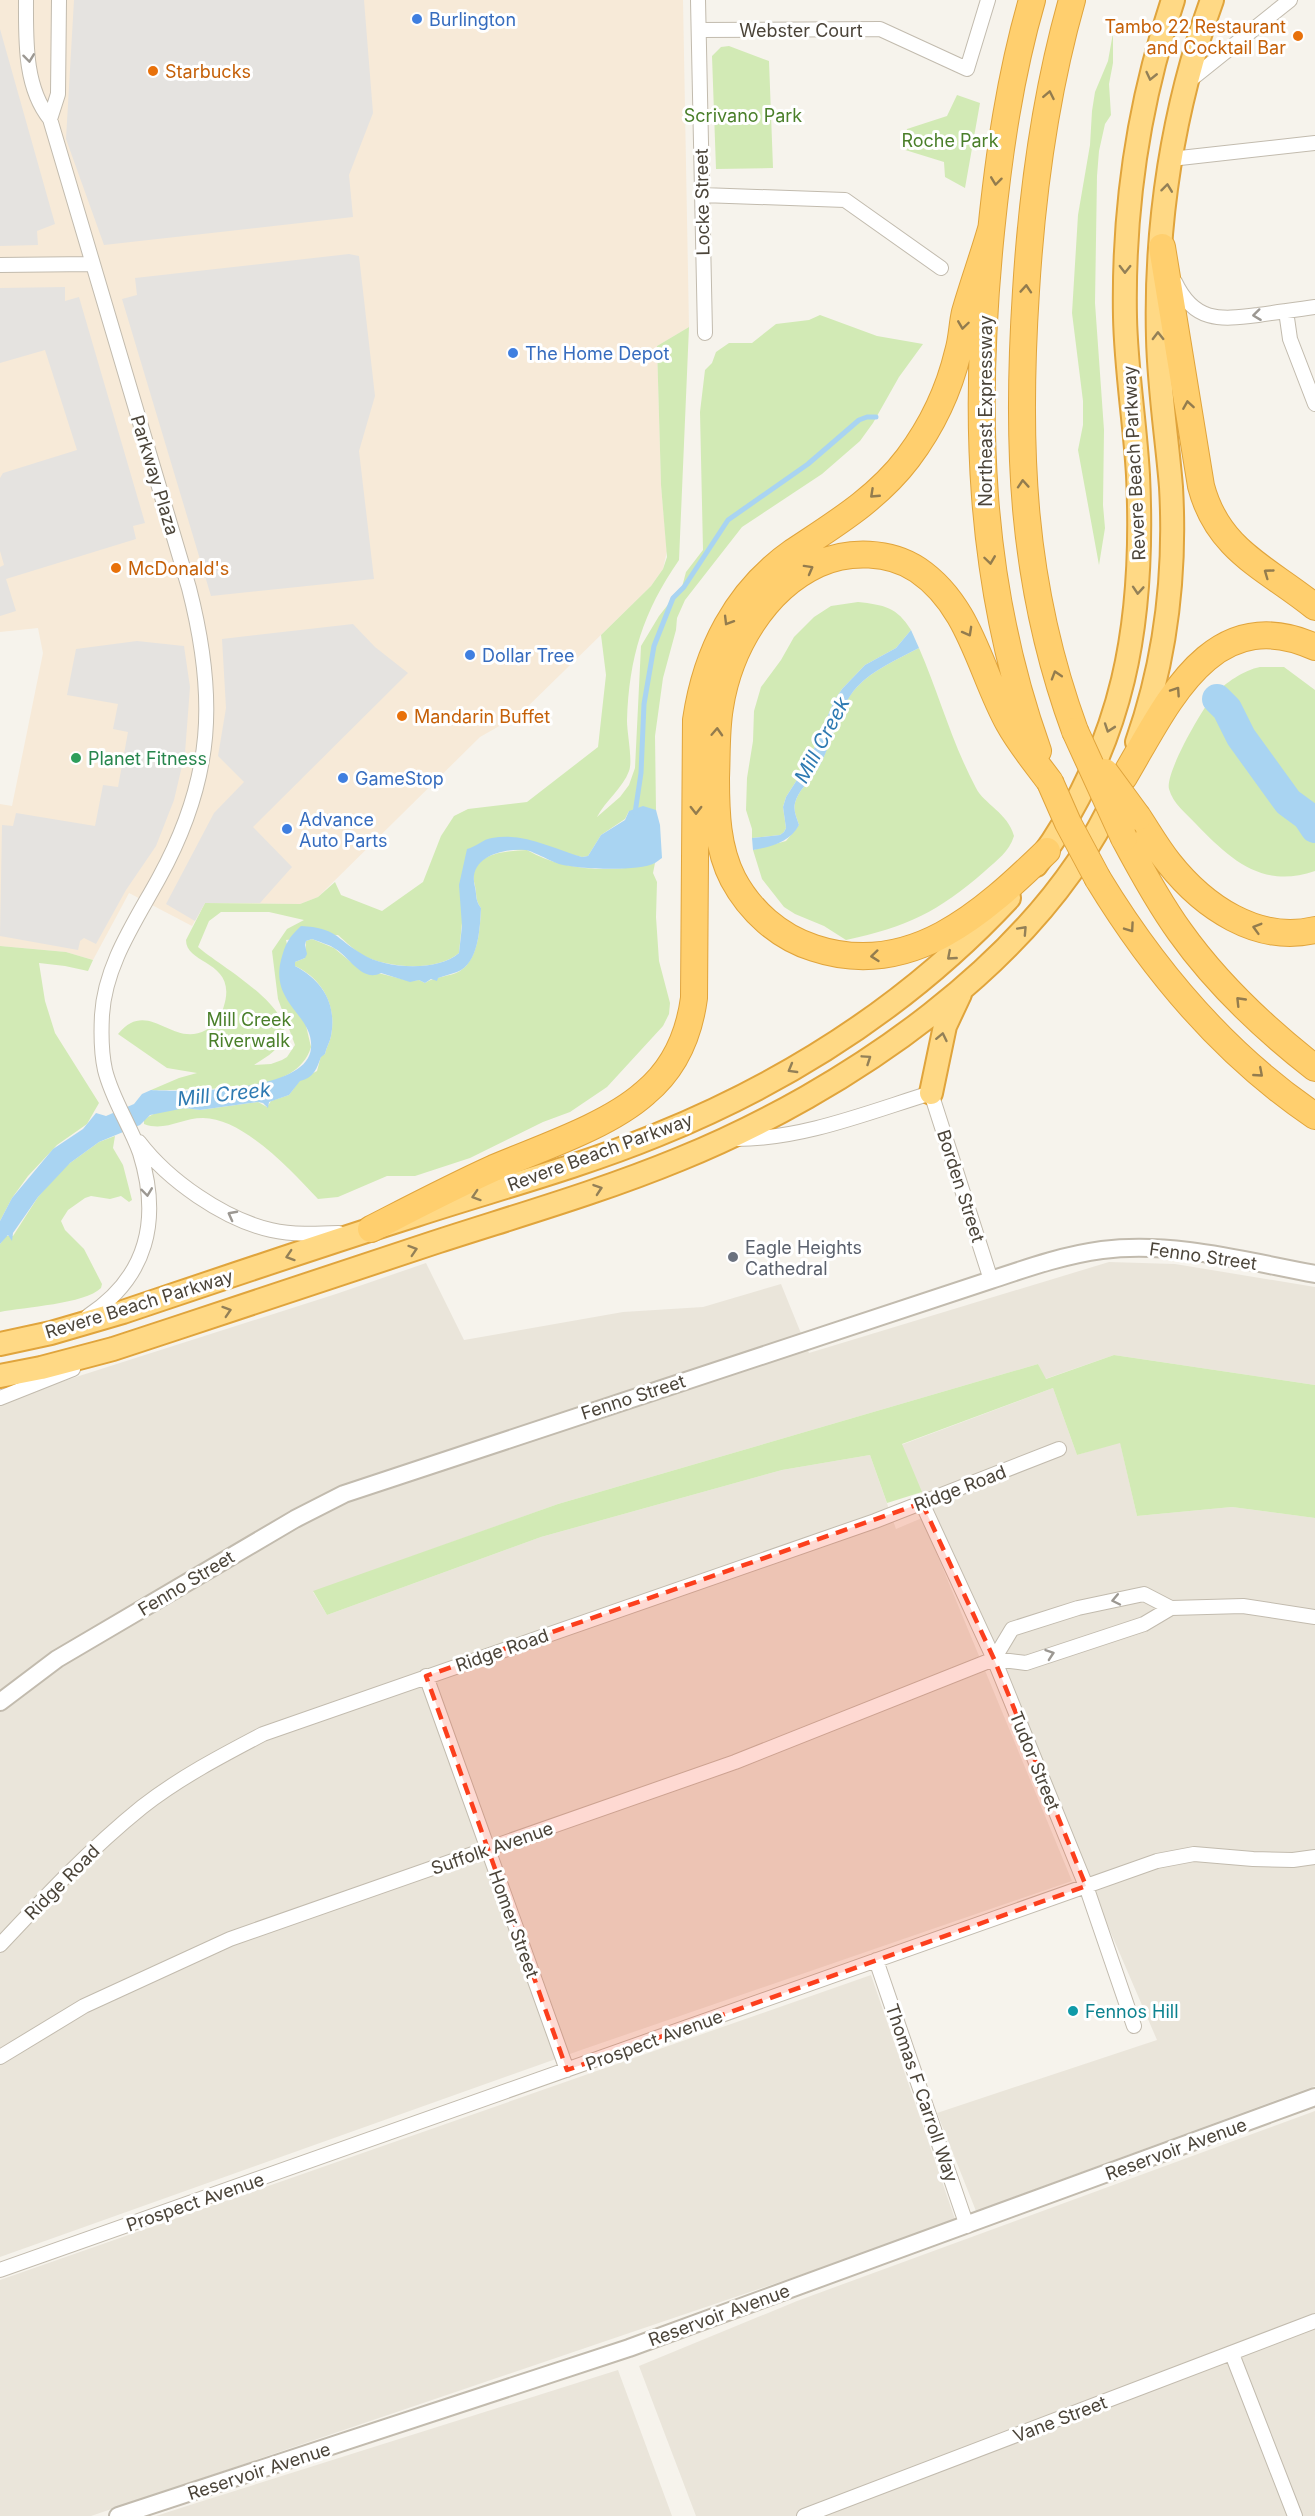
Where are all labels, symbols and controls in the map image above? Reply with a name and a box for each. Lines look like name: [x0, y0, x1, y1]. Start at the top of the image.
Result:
place label: Burlington: [429, 9, 516, 30]
marker: Burlington: [410, 12, 424, 26]
place label: Tambo 22 Restaurant and Cocktail Bar: [1104, 16, 1286, 58]
street label: Webster Court: [739, 20, 863, 41]
marker: Tambo 22 Restaurant and Cocktail Bar: [1291, 29, 1305, 43]
one-way arrow: [22, 54, 34, 63]
place label: Starbucks: [165, 61, 251, 82]
marker: Starbucks: [146, 64, 160, 78]
one-way arrow: [1145, 71, 1158, 81]
one-way arrow: [1042, 91, 1055, 101]
park label: Scrivano Park: [684, 105, 802, 126]
park label: Roche Park: [901, 130, 999, 151]
street label: Locke Street: [691, 148, 713, 256]
one-way arrow: [990, 176, 1003, 185]
one-way arrow: [1160, 184, 1173, 193]
one-way arrow: [1119, 265, 1131, 274]
one-way arrow: [1019, 284, 1032, 293]
one-way arrow: [1252, 308, 1262, 321]
street label: Northeast Expressway: [975, 315, 996, 507]
one-way arrow: [958, 321, 970, 330]
one-way arrow: [1151, 332, 1164, 341]
place label: The Home Depot: [525, 343, 670, 364]
marker: The Home Depot: [506, 346, 520, 360]
street label: Revere Beach Parkway: [1118, 365, 1150, 561]
one-way arrow: [1182, 401, 1194, 410]
street label: Parkway Plaza: [127, 412, 183, 538]
one-way arrow: [1017, 479, 1030, 488]
one-way arrow: [870, 487, 881, 498]
one-way arrow: [984, 555, 996, 565]
place label: McDonald's: [128, 558, 229, 579]
marker: McDonald's: [109, 561, 123, 575]
one-way arrow: [802, 565, 813, 576]
one-way arrow: [1264, 569, 1275, 580]
one-way arrow: [1132, 585, 1145, 594]
one-way arrow: [724, 615, 736, 625]
one-way arrow: [961, 626, 972, 636]
place label: Dollar Tree: [482, 645, 575, 666]
marker: Dollar Tree: [463, 648, 477, 662]
one-way arrow: [1051, 670, 1063, 681]
one-way arrow: [1168, 687, 1180, 697]
water label: Mill Creek: [789, 692, 855, 787]
place label: Mandarin Buffet: [414, 706, 550, 727]
marker: Mandarin Buffet: [395, 709, 409, 723]
one-way arrow: [1103, 722, 1116, 733]
one-way arrow: [711, 728, 724, 737]
place label: Planet Fitness: [88, 748, 207, 769]
marker: Planet Fitness: [69, 751, 83, 765]
place label: GameStop: [355, 768, 444, 789]
marker: GameStop: [336, 771, 350, 785]
one-way arrow: [690, 806, 702, 815]
place label: Advance Auto Parts: [299, 809, 388, 851]
marker: Advance Auto Parts: [280, 822, 294, 836]
one-way arrow: [1122, 922, 1133, 933]
one-way arrow: [1253, 922, 1263, 935]
one-way arrow: [1016, 926, 1027, 937]
one-way arrow: [947, 948, 958, 959]
one-way arrow: [871, 949, 880, 962]
one-way arrow: [1236, 998, 1247, 1009]
park label: Mill Creek Riverwalk: [207, 1009, 292, 1051]
one-way arrow: [935, 1032, 948, 1042]
one-way arrow: [860, 1055, 871, 1066]
one-way arrow: [788, 1061, 798, 1073]
one-way arrow: [1252, 1066, 1263, 1077]
water label: Mill Creek: [176, 1077, 273, 1111]
street label: Revere Beach Parkway: [505, 1109, 695, 1195]
street label: Borden Street: [933, 1127, 989, 1245]
one-way arrow: [592, 1184, 603, 1197]
one-way arrow: [140, 1187, 152, 1197]
one-way arrow: [471, 1189, 482, 1201]
one-way arrow: [228, 1211, 238, 1222]
place label: Eagle Heights Cathedral: [745, 1237, 862, 1279]
street label: Fenno Street: [1148, 1238, 1258, 1274]
one-way arrow: [407, 1245, 418, 1257]
one-way arrow: [285, 1249, 296, 1261]
marker: Eagle Heights Cathedral: [726, 1250, 740, 1264]
street label: Revere Beach Parkway: [42, 1265, 236, 1343]
one-way arrow: [221, 1306, 232, 1318]
street label: Fenno Street: [578, 1370, 688, 1424]
street label: Ridge Road: [911, 1461, 1009, 1515]
street label: Fenno Street: [134, 1546, 238, 1620]
one-way arrow: [1112, 1593, 1122, 1606]
street label: Ridge Road: [453, 1624, 551, 1676]
one-way arrow: [1044, 1649, 1055, 1662]
street label: Tudor Street: [1006, 1708, 1065, 1814]
street label: Suffolk Avenue: [428, 1817, 556, 1879]
street label: Ridge Road: [20, 1840, 104, 1924]
street label: Homer Street: [485, 1867, 543, 1981]
street label: Thomas F Carroll Way: [882, 2001, 962, 2185]
place label: Fennos Hill: [1085, 2001, 1179, 2022]
marker: Fennos Hill: [1066, 2004, 1080, 2018]
street label: Prospect Avenue: [583, 2005, 725, 2075]
street label: Reservoir Avenue: [1102, 2114, 1250, 2184]
street label: Prospect Avenue: [123, 2169, 267, 2235]
street label: Reservoir Avenue: [645, 2280, 793, 2350]
street label: Vane Street: [1010, 2391, 1110, 2446]
street label: Reservoir Avenue: [185, 2438, 333, 2504]

